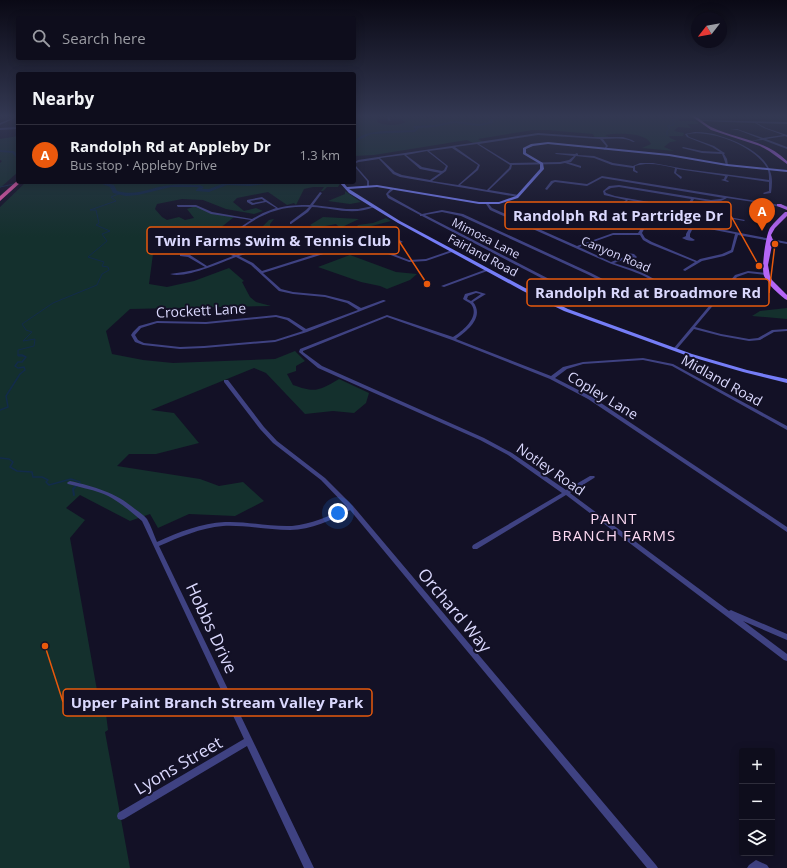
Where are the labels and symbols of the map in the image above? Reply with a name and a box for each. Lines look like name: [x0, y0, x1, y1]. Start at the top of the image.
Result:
north arrow: [691, 12, 727, 48]
pin: A: [749, 198, 775, 231]
callout: Randolph Rd at Partridge Dr: [505, 202, 731, 229]
text: Randolph Rd at Partridge Dr: [513, 205, 723, 225]
street label: Mimosa Lane: [449, 213, 523, 263]
callout: Twin Farms Swim & Tennis Club: [147, 227, 399, 254]
street label: Fairland Road: [445, 229, 521, 281]
text: Twin Farms Swim & Tennis Club: [155, 230, 391, 250]
street label: Canyon Road: [579, 232, 653, 276]
callout: Randolph Rd at Broadmore Rd: [527, 279, 769, 306]
text: Randolph Rd at Broadmore Rd: [535, 282, 761, 302]
street label: Crockett Lane: [156, 298, 247, 322]
street label: Midland Road: [678, 350, 766, 410]
street label: Copley Lane: [564, 366, 642, 424]
street label: Notley Road: [513, 438, 589, 500]
your location: [328, 503, 348, 523]
district label: PAINT BRANCH FARMS: [552, 508, 676, 545]
street label: Orchard Way: [413, 563, 497, 657]
street label: Hobbs Drive: [181, 579, 243, 677]
callout: Upper Paint Branch Stream Valley Park: [63, 689, 372, 716]
text: Upper Paint Branch Stream Valley Park: [71, 692, 364, 712]
street label: Lyons Street: [130, 731, 226, 799]

